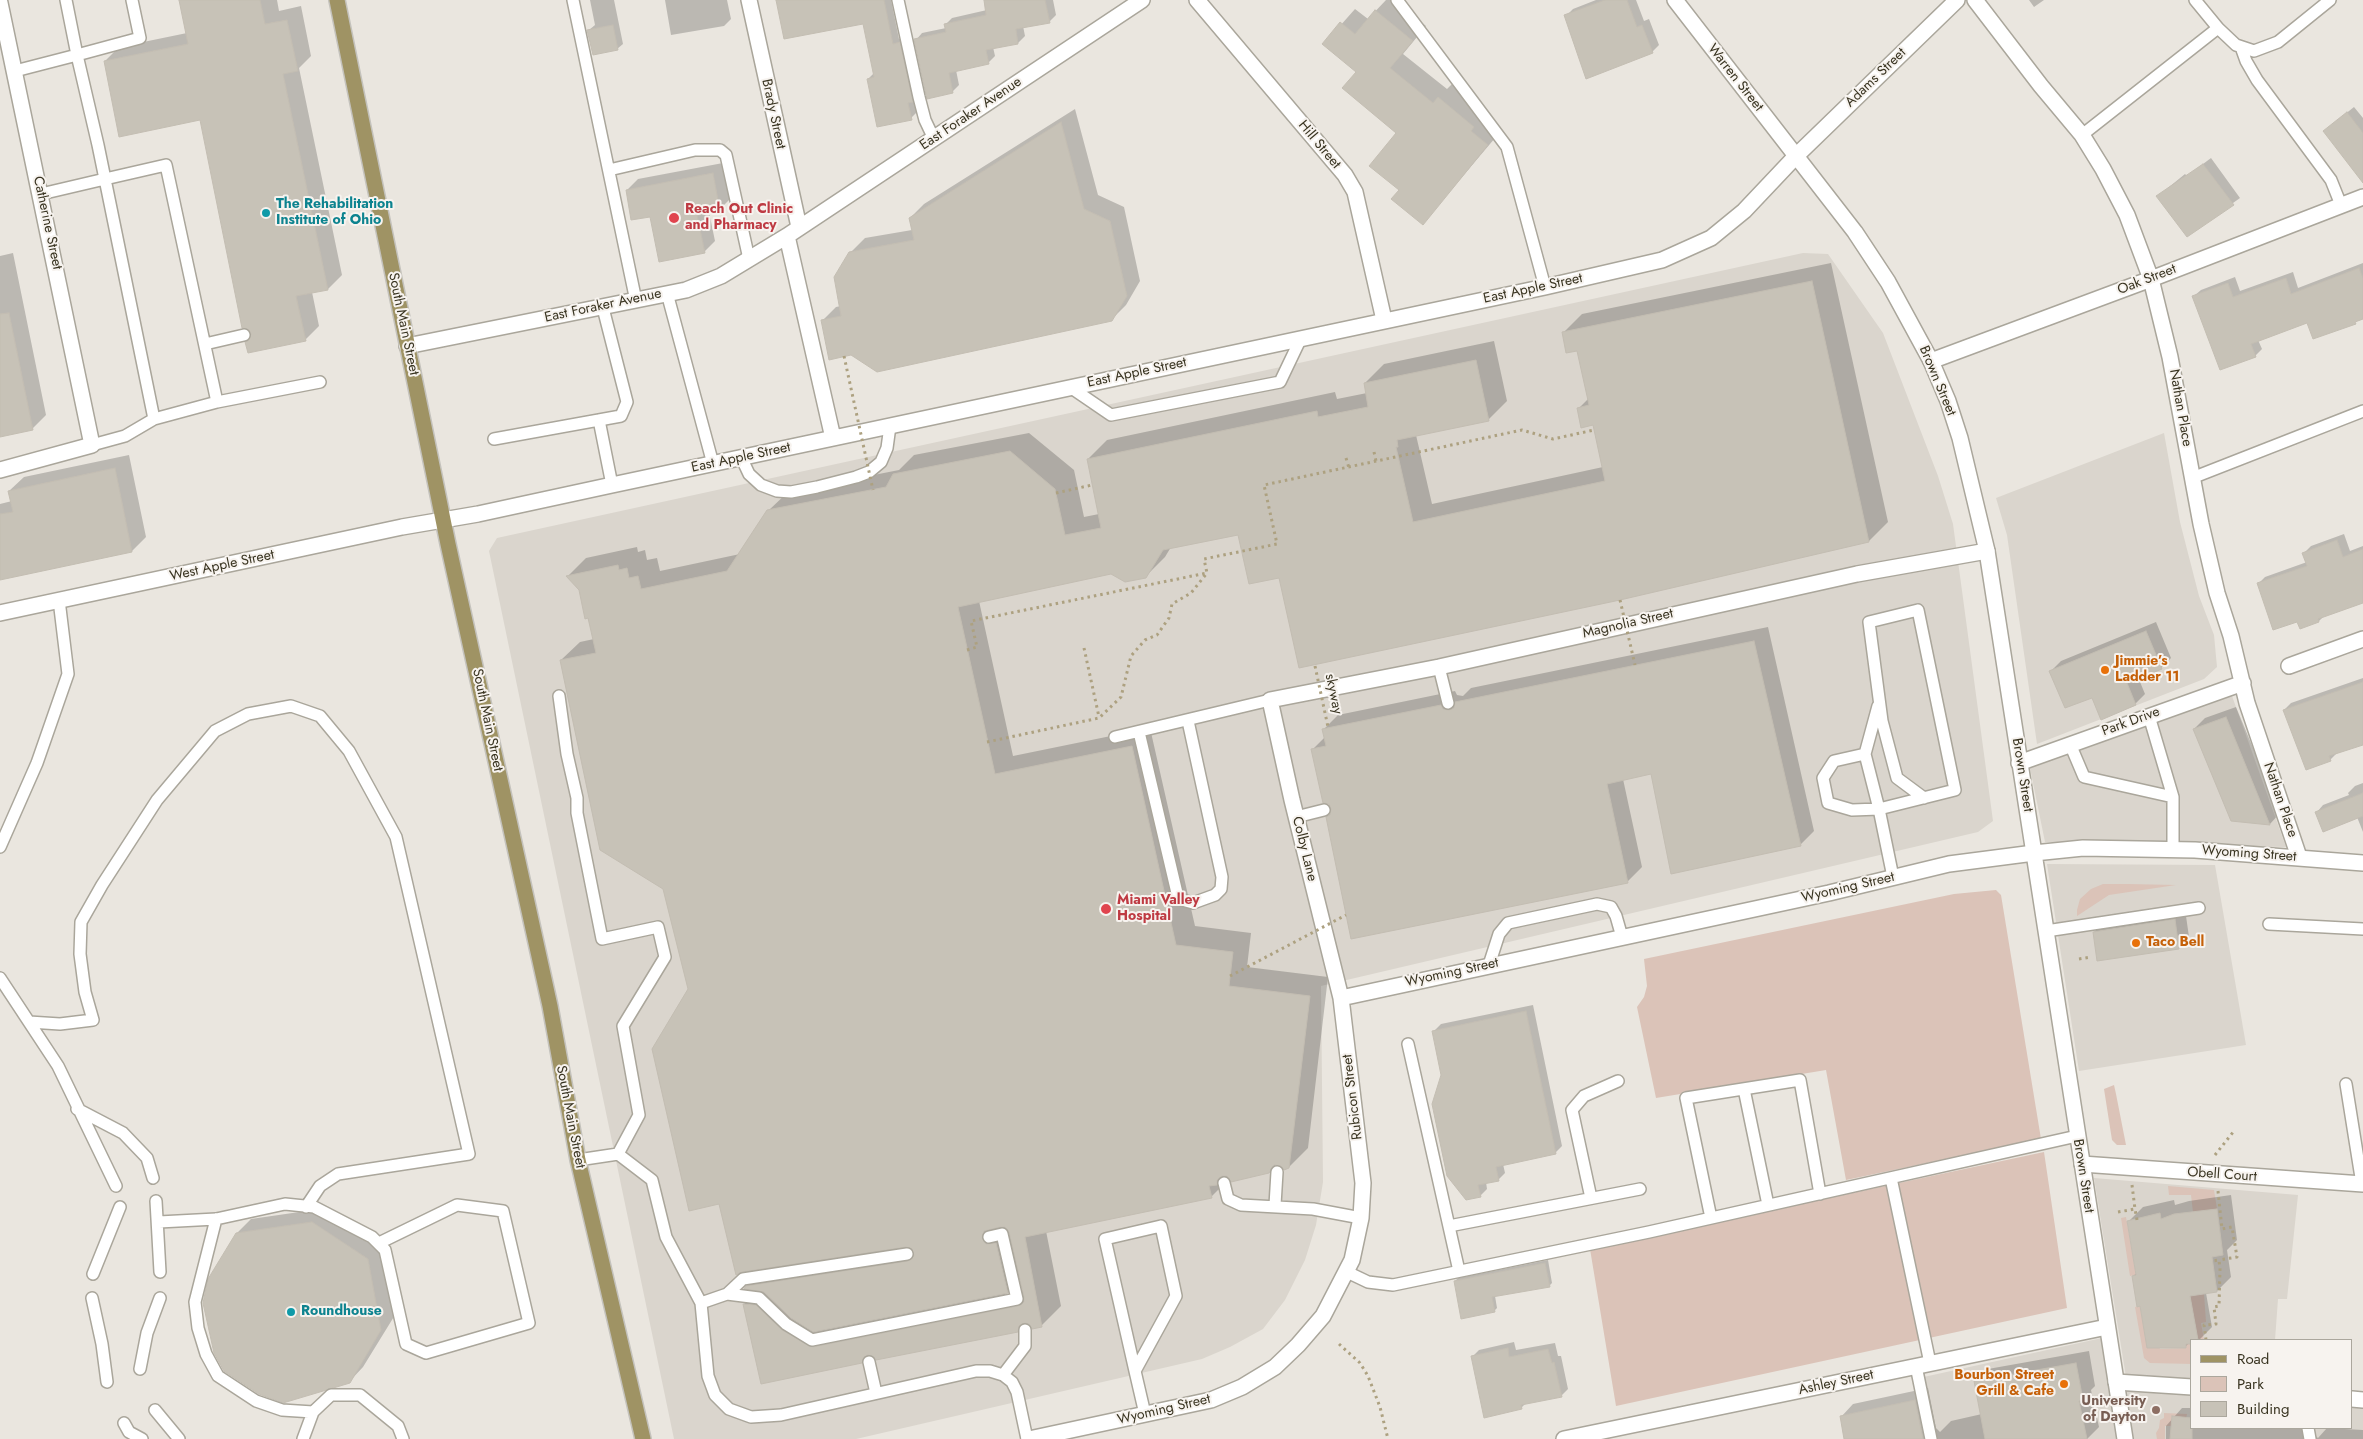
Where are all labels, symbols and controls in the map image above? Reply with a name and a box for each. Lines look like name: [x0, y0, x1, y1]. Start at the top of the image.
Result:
street label: Warren Street: [1704, 41, 1766, 115]
street label: Adams Street: [1842, 45, 1910, 111]
street label: East Foraker Avenue: [917, 74, 1025, 154]
street label: Brady Street: [757, 77, 789, 151]
street label: Hill Street: [1294, 118, 1344, 172]
street label: Catherine Street: [29, 175, 65, 271]
place label: The Rehabilitation Institute of Ohio: [276, 197, 393, 230]
place label: Reach Out Clinic and Pharmacy: [685, 202, 793, 234]
marker: The Rehabilitation Institute of Ohio: [260, 207, 272, 219]
marker: Reach Out Clinic and Pharmacy: [667, 211, 681, 225]
street label: Oak Street: [2115, 261, 2179, 299]
street label: East Apple Street: [1482, 270, 1584, 308]
street label: South Main Street: [384, 271, 422, 377]
street label: East Foraker Avenue: [543, 285, 663, 327]
street label: Brown Street: [1915, 344, 1959, 418]
street label: East Apple Street: [1086, 354, 1188, 392]
street label: Nathan Place: [2165, 368, 2195, 448]
street label: East Apple Street: [690, 439, 792, 477]
street label: West Apple Street: [168, 547, 276, 585]
street label: Magnolia Street: [1581, 605, 1675, 643]
place label: Jimmie’s Ladder 11: [2115, 654, 2179, 686]
marker: Jimmie’s Ladder 11: [2099, 664, 2111, 676]
street label: South Main Street: [468, 667, 506, 773]
street label: skyway: [1321, 672, 1345, 716]
street label: Park Drive: [2100, 704, 2162, 740]
street label: Brown Street: [2008, 737, 2036, 813]
street label: Nathan Place: [2259, 760, 2301, 840]
street label: Colby Lane: [1288, 815, 1320, 883]
street label: Wyoming Street: [2201, 842, 2297, 866]
street label: Wyoming Street: [1800, 869, 1896, 907]
place label: Miami Valley Hospital: [1117, 893, 1200, 926]
marker: Miami Valley Hospital: [1099, 902, 1113, 916]
place label: Taco Bell: [2146, 935, 2204, 951]
marker: Taco Bell: [2130, 937, 2142, 949]
street label: Wyoming Street: [1404, 955, 1500, 991]
street label: Rubicon Street: [1339, 1053, 1367, 1141]
street label: South Main Street: [552, 1064, 588, 1170]
street label: Brown Street: [2069, 1138, 2097, 1214]
street label: Obell Court: [2187, 1164, 2257, 1186]
place label: Roundhouse: [301, 1304, 382, 1320]
marker: Roundhouse: [285, 1306, 297, 1318]
legend: [2190, 1339, 2353, 1429]
text: Road: [2237, 1348, 2269, 1370]
street label: Ashley Street: [1797, 1367, 1875, 1399]
place label: Bourbon Street Grill & Cafe: [1954, 1368, 2054, 1400]
text: Park: [2237, 1373, 2264, 1395]
marker: Bourbon Street Grill & Cafe: [2058, 1378, 2070, 1390]
street label: Wyoming Street: [1116, 1391, 1212, 1429]
place label: University of Dayton: [2081, 1394, 2146, 1426]
text: Building: [2237, 1398, 2289, 1420]
marker: University of Dayton: [2150, 1404, 2162, 1416]

